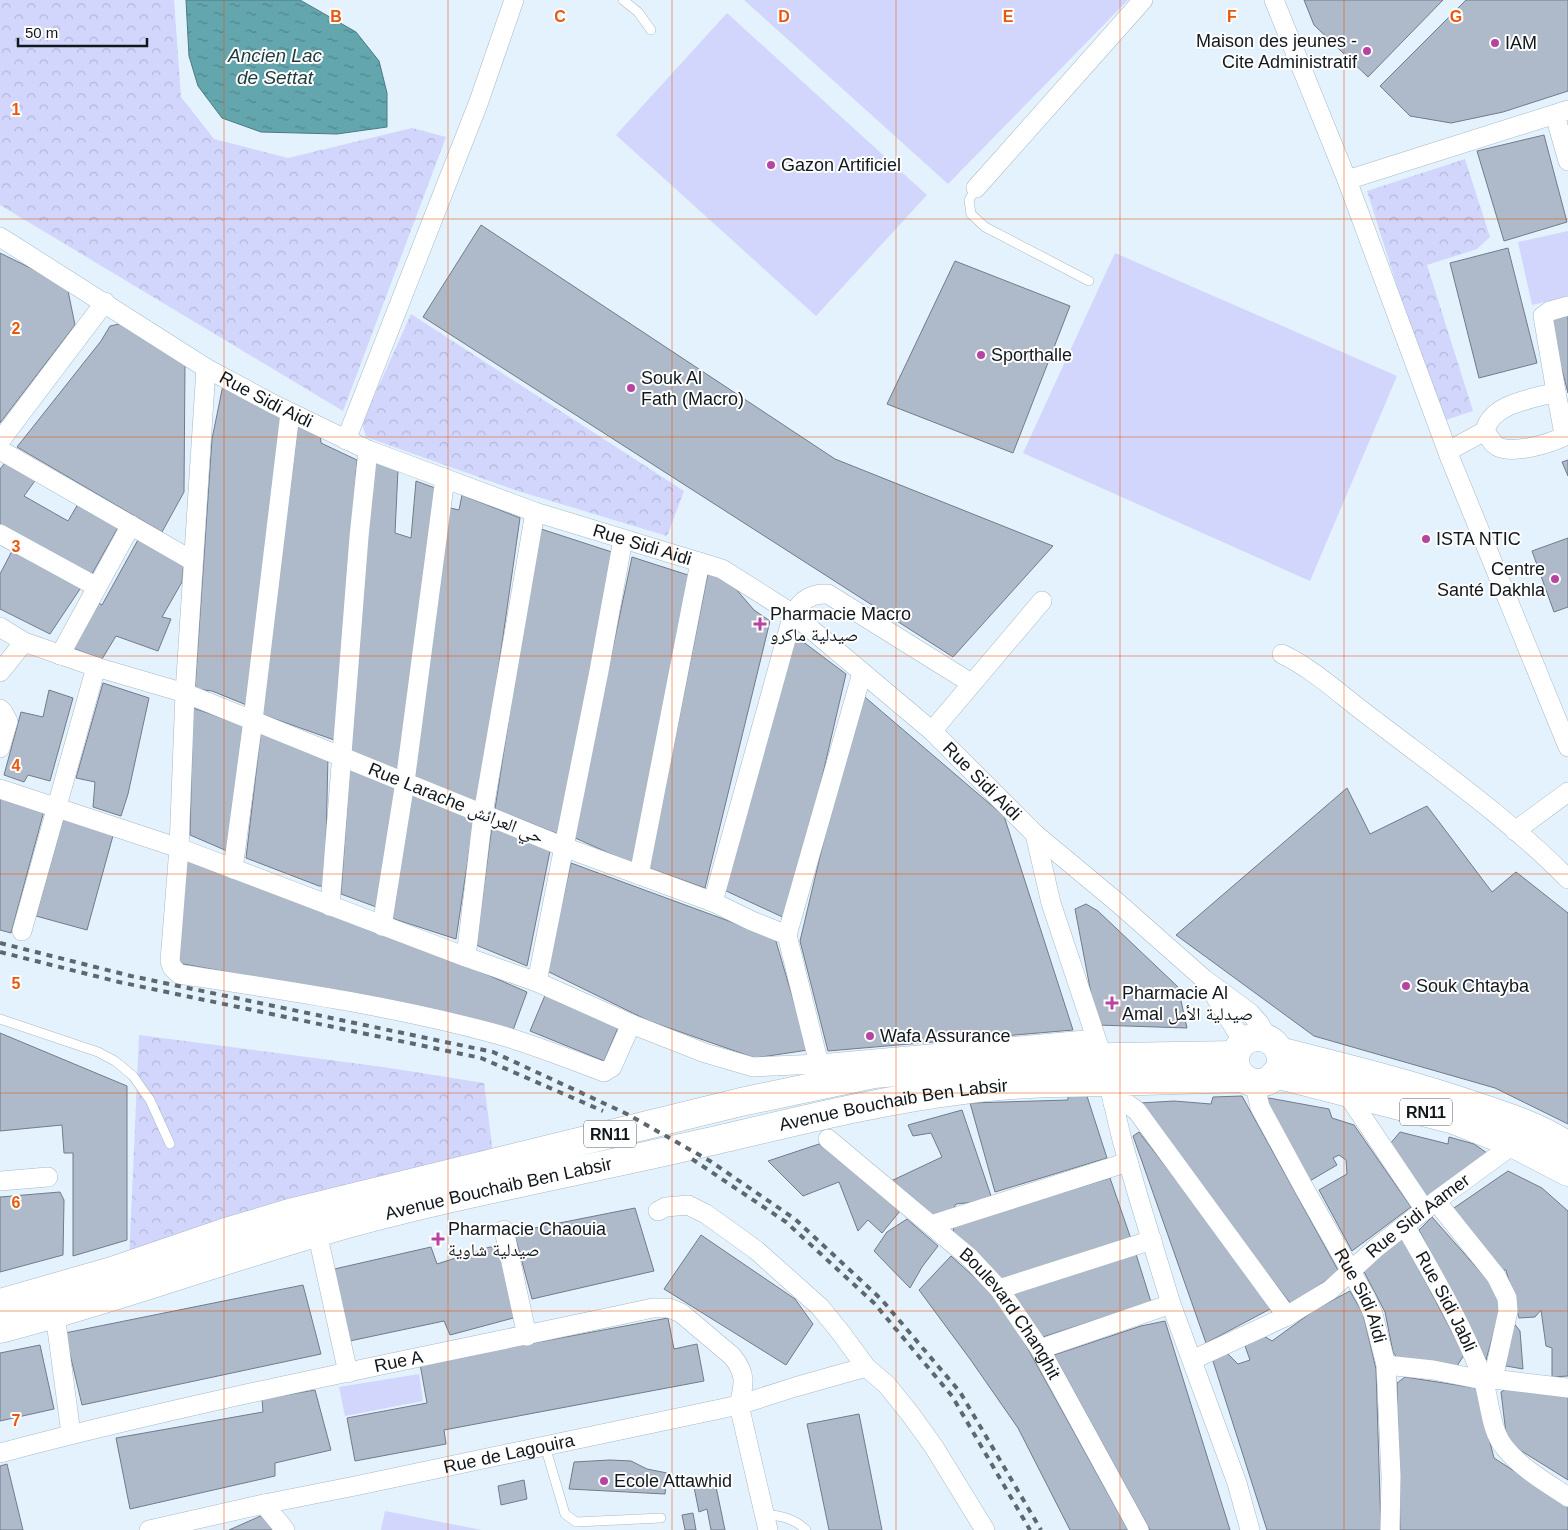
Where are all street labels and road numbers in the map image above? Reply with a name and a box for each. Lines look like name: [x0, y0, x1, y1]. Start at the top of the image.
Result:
street label: Rue Sidi Aidi: [216, 367, 316, 432]
street label: Rue Sidi Aidi: [590, 520, 694, 569]
street label: Rue Sidi Aidi: [939, 738, 1025, 824]
street label: Rue Larache حي العرائش: [364, 759, 547, 852]
street label: Avenue Bouchaib Ben Labsir: [777, 1075, 1008, 1135]
road number: RN11: [1400, 1098, 1452, 1126]
road number: RN11: [584, 1120, 636, 1148]
street label: Avenue Bouchaib Ben Labsir: [383, 1154, 614, 1224]
street label: Rue Sidi Aamer: [1362, 1170, 1473, 1262]
street label: Boulevard Changhit: [956, 1244, 1064, 1382]
street label: Rue Sidi Aidi: [1330, 1245, 1390, 1345]
street label: Rue Sidi Jabli: [1412, 1248, 1480, 1355]
street label: Rue A: [372, 1347, 425, 1376]
street label: Rue de Lagouira: [442, 1430, 577, 1477]

